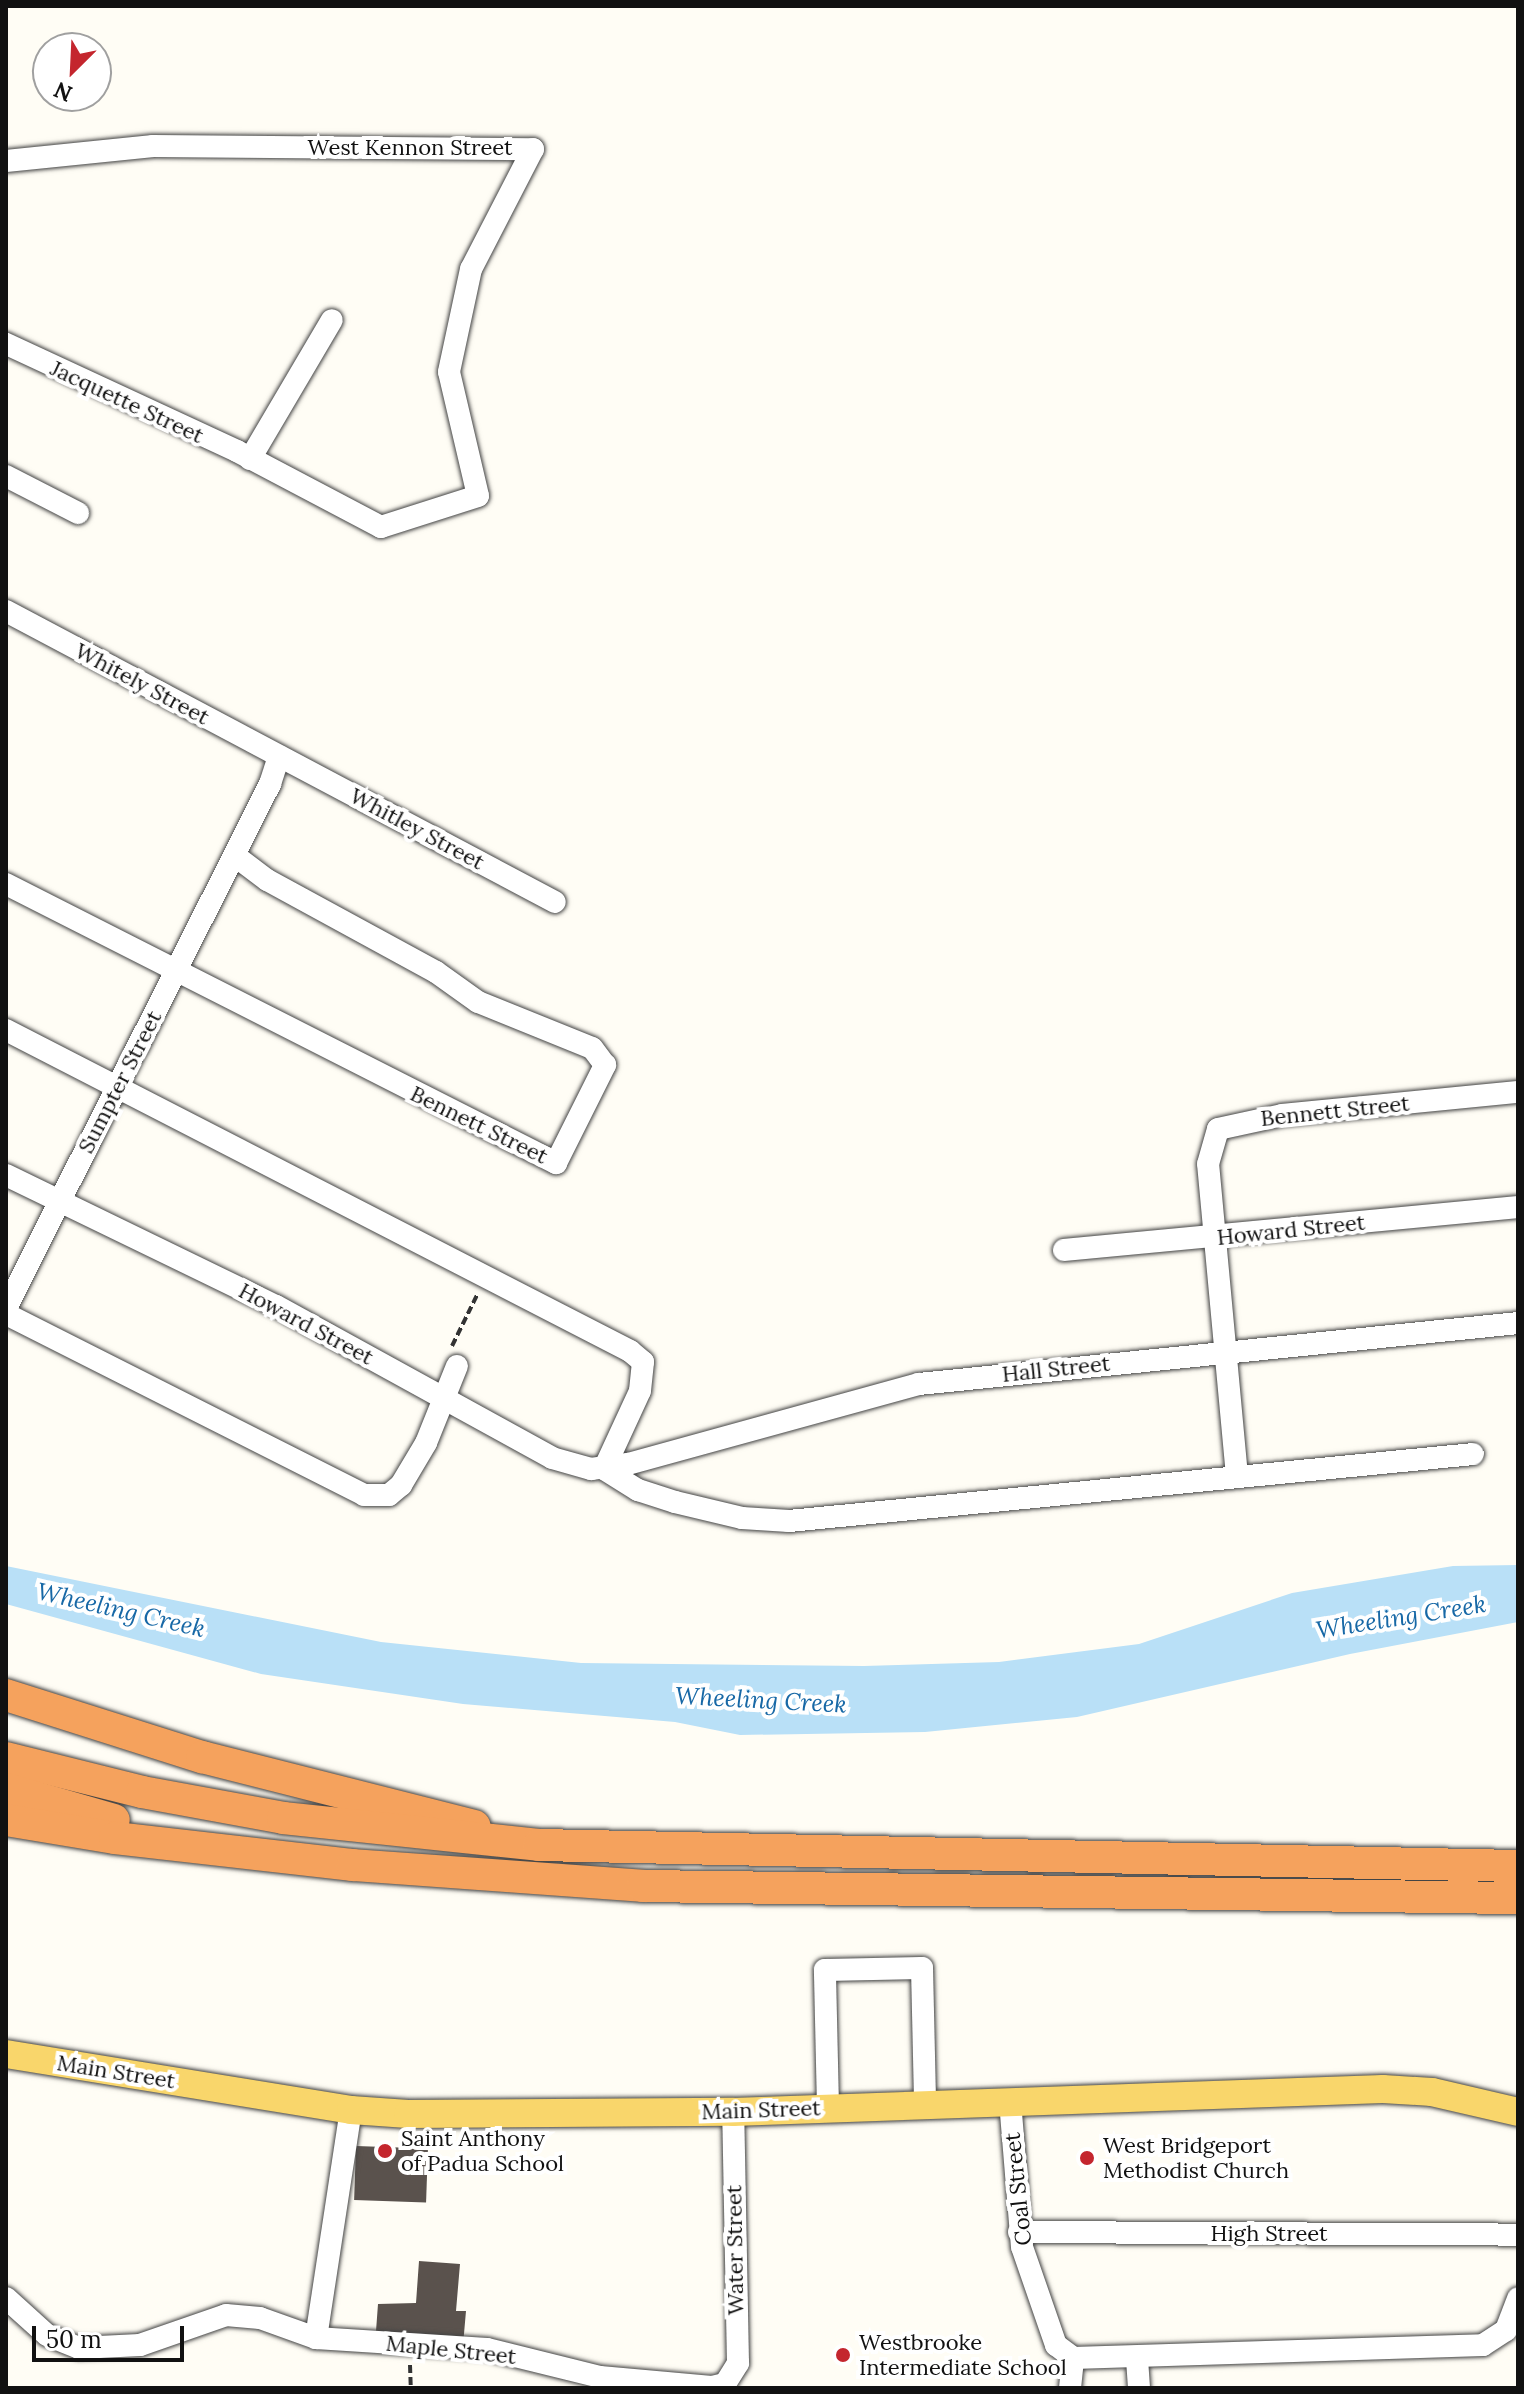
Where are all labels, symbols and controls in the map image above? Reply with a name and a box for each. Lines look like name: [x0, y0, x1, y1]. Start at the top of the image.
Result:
north arrow: [32, 32, 112, 112]
text: N: [50, 76, 77, 108]
street label: West Kennon Street: [307, 135, 513, 161]
street label: Jacquette Street: [46, 355, 208, 449]
street label: Whitely Street: [70, 638, 214, 730]
street label: Whitley Street: [345, 783, 489, 875]
street label: Sumpter Street: [73, 1006, 167, 1158]
street label: Bennett Street: [406, 1080, 552, 1170]
street label: Bennett Street: [1259, 1090, 1411, 1132]
street label: Howard Street: [1216, 1209, 1366, 1251]
street label: Howard Street: [234, 1277, 378, 1371]
street label: Hall Street: [1001, 1350, 1111, 1388]
water label: Wheeling Creek: [34, 1577, 208, 1643]
water label: Wheeling Creek: [1314, 1589, 1488, 1645]
water label: Wheeling Creek: [674, 1681, 848, 1719]
street label: Main Street: [55, 2050, 177, 2094]
street label: Main Street: [701, 2095, 821, 2125]
place label: Saint Anthony of Padua School: [401, 2125, 564, 2176]
street label: Coal Street: [999, 2131, 1037, 2247]
place label: West Bridgeport Methodist Church: [1103, 2132, 1289, 2184]
marker: Saint Anthony of Padua School: [376, 2142, 394, 2160]
marker: West Bridgeport Methodist Church: [1078, 2149, 1096, 2167]
street label: Water Street: [721, 2185, 749, 2315]
street label: High Street: [1210, 2221, 1328, 2247]
scale bar: [36, 2310, 188, 2360]
text: 50 m: [46, 2324, 102, 2355]
place label: Westbrooke Intermediate School: [859, 2329, 1067, 2380]
street label: Maple Street: [385, 2330, 517, 2370]
marker: Westbrooke Intermediate School: [834, 2346, 852, 2364]

